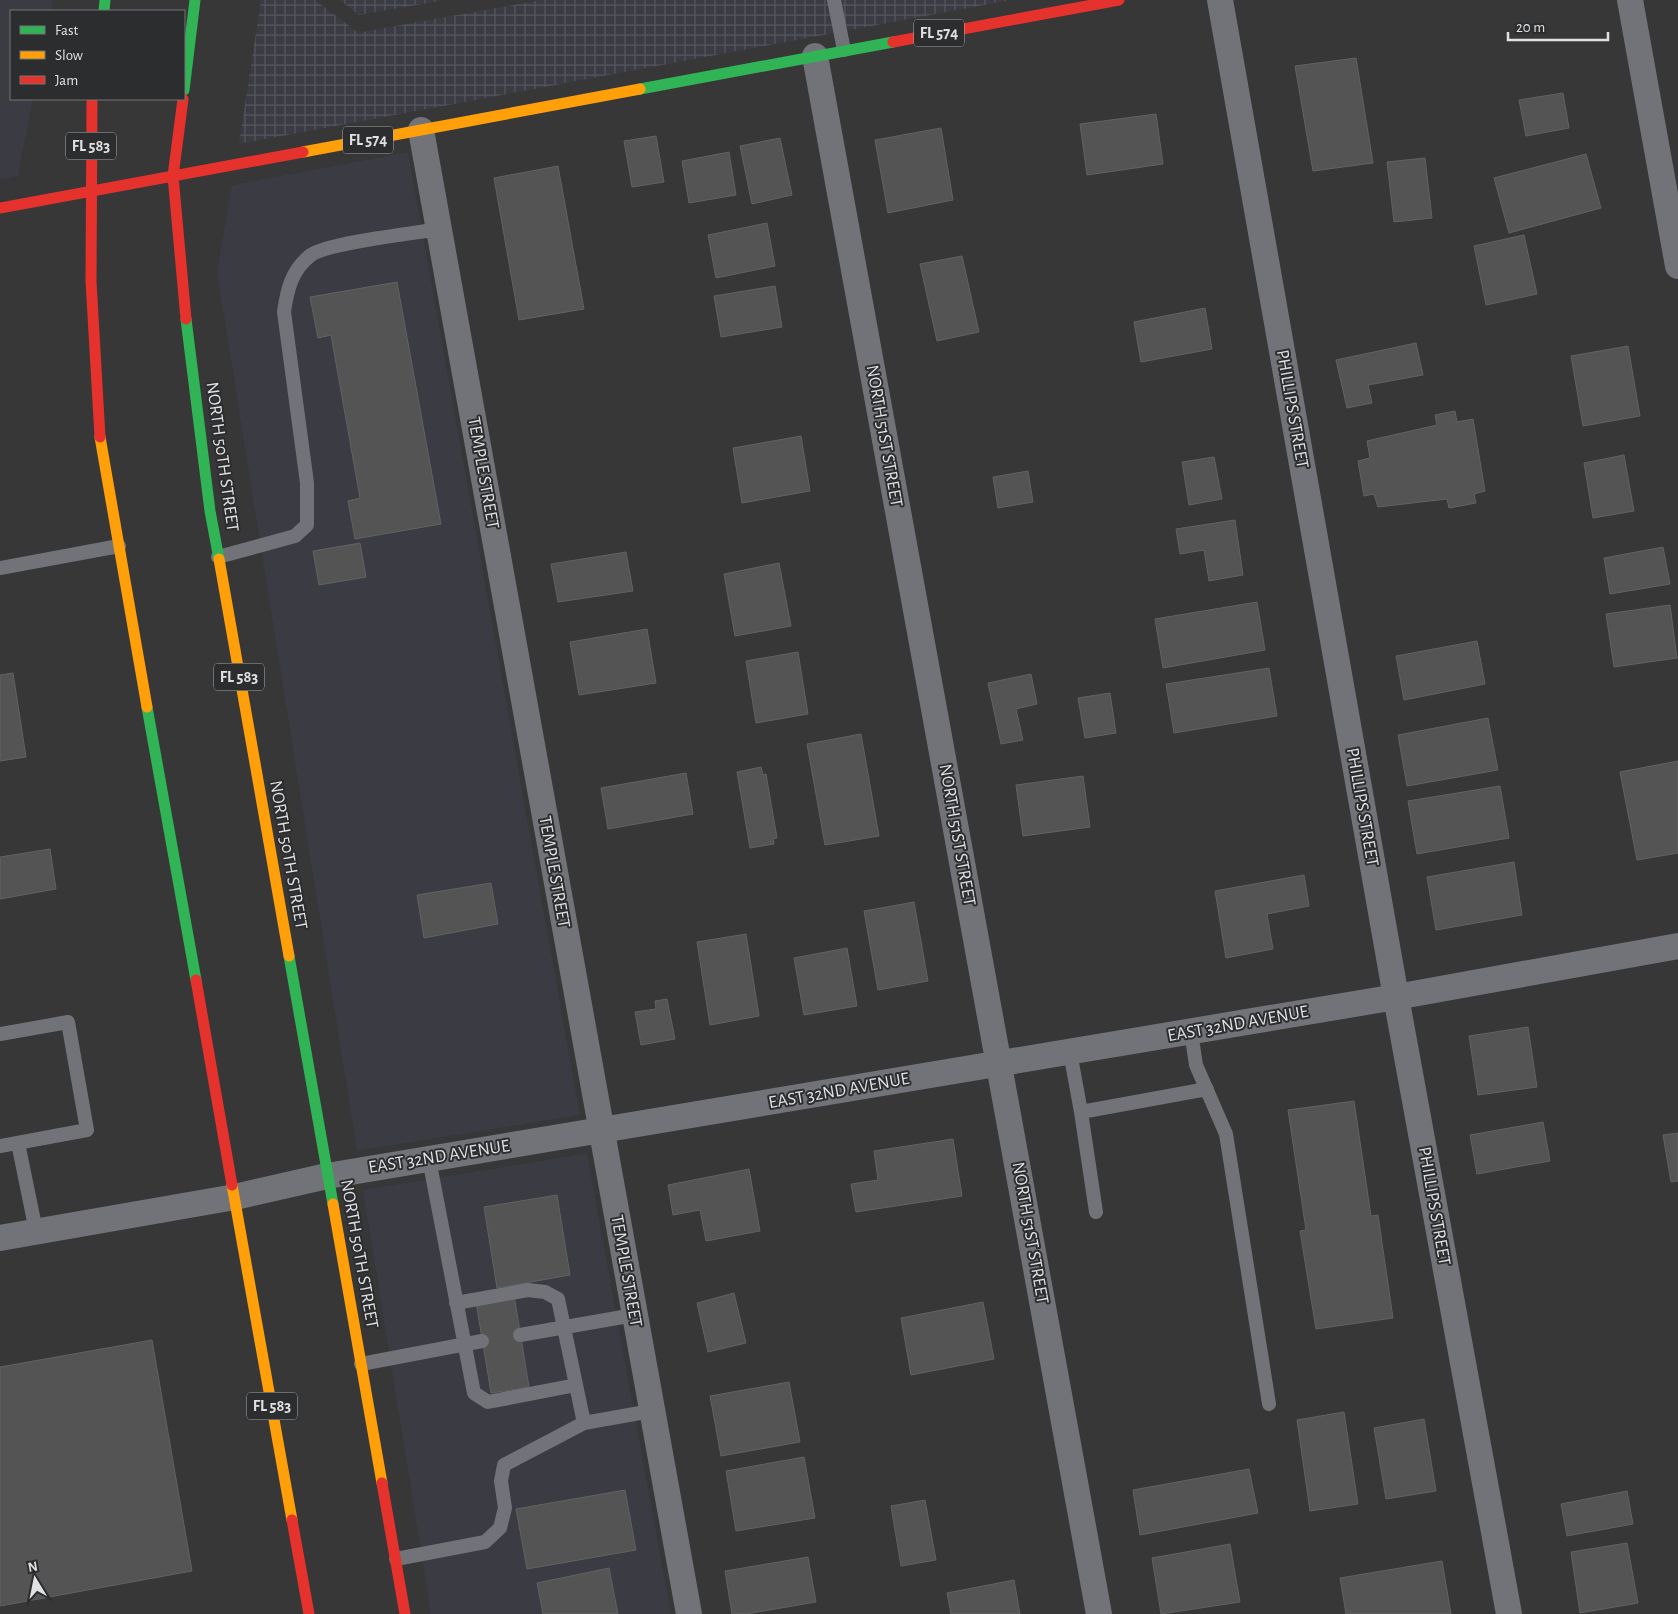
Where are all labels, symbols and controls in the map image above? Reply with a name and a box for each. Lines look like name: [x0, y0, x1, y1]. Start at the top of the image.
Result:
legend: [10, 10, 185, 100]
scale bar: [1508, 10, 1608, 42]
road number: FL 574: [914, 19, 964, 46]
text: 20 m: [1516, 20, 1545, 35]
text: Fast: [55, 23, 79, 38]
text: Slow: [55, 48, 83, 63]
text: Jam: [55, 73, 78, 88]
road number: FL 574: [343, 126, 393, 154]
road number: FL 583: [66, 132, 116, 160]
street label: PHILLIPS STREET: [1273, 348, 1311, 470]
street label: NORTH 51ST STREET: [863, 364, 905, 509]
street label: NORTH 50TH STREET: [203, 381, 241, 533]
street label: TEMPLE STREET: [464, 416, 502, 531]
road number: FL 583: [214, 664, 264, 690]
street label: PHILLIPS STREET: [1343, 746, 1381, 868]
street label: NORTH 51ST STREET: [936, 763, 978, 908]
street label: NORTH 50TH STREET: [266, 779, 310, 931]
street label: TEMPLE STREET: [535, 815, 573, 930]
street label: EAST 32ND AVENUE: [1166, 1003, 1310, 1045]
street label: EAST 32ND AVENUE: [767, 1070, 911, 1112]
street label: EAST 32ND AVENUE: [367, 1137, 511, 1177]
street label: PHILLIPS STREET: [1415, 1145, 1453, 1267]
street label: NORTH 51ST STREET: [1009, 1161, 1051, 1306]
street label: NORTH 50TH STREET: [337, 1178, 381, 1330]
street label: TEMPLE STREET: [607, 1214, 645, 1329]
road number: FL 583: [247, 1392, 297, 1420]
north arrow: [10, 1554, 60, 1604]
text: N: [27, 1559, 39, 1575]

